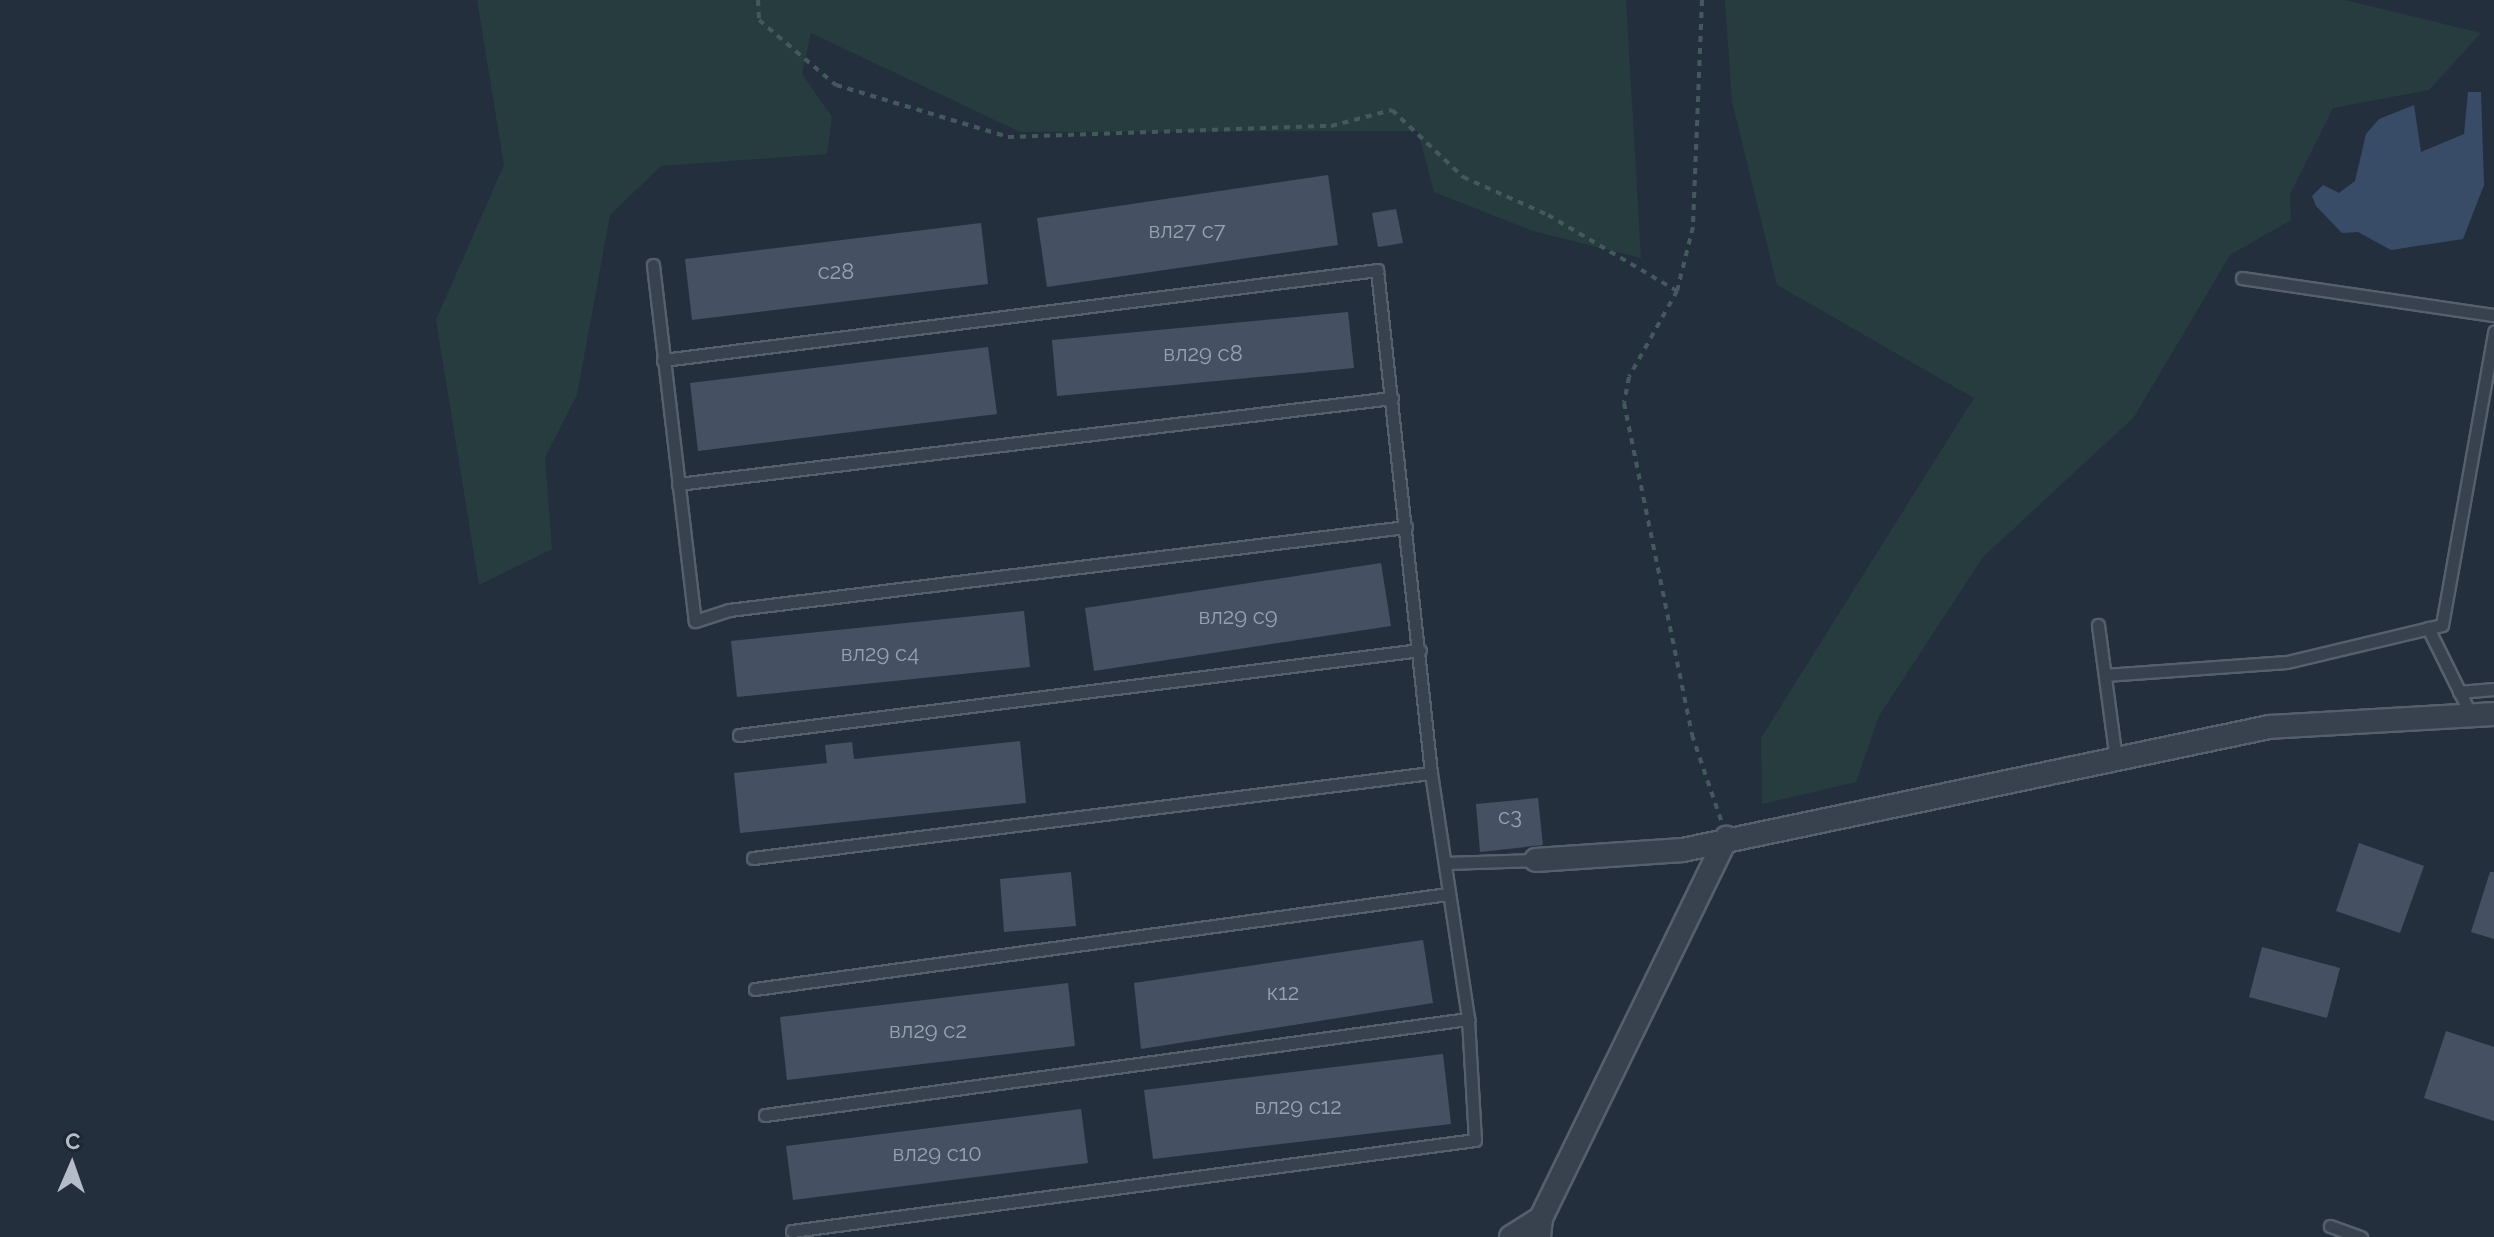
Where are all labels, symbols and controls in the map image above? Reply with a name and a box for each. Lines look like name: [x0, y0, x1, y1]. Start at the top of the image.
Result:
house number: вл27 с7: [1149, 218, 1225, 244]
house number: с28: [818, 259, 854, 285]
house number: вл29 с8: [1163, 341, 1243, 367]
house number: вл29 с9: [1198, 604, 1278, 630]
house number: вл29 с4: [841, 641, 919, 667]
house number: с3: [1498, 804, 1522, 830]
house number: к12: [1267, 980, 1299, 1006]
house number: вл29 с2: [889, 1018, 967, 1044]
house number: вл29 с12: [1254, 1094, 1342, 1120]
north arrow: [32, 1125, 112, 1205]
text: С: [65, 1128, 81, 1154]
house number: вл29 с10: [892, 1141, 982, 1167]

